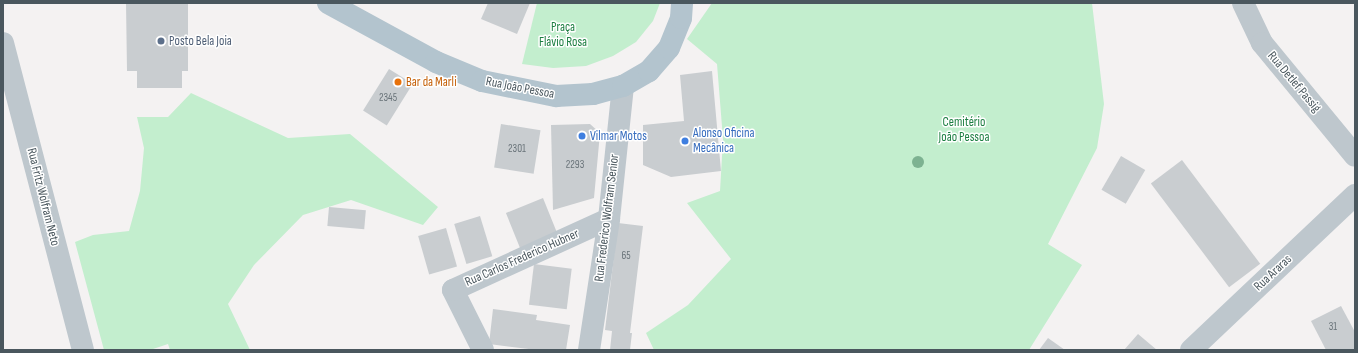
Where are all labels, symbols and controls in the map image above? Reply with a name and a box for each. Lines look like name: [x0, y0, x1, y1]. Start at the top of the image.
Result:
park label: Praça Flávio Rosa: [539, 20, 587, 51]
place label: Posto Bela Joia: [169, 33, 232, 49]
marker: Posto Bela Joia: [156, 36, 166, 46]
street label: Rua Detlef Passig: [1264, 48, 1324, 116]
place label: Bar da Marli: [406, 74, 457, 90]
street label: Rua João Pessoa: [484, 74, 556, 102]
marker: Bar da Marli: [393, 77, 403, 87]
house number: 2345: [379, 91, 397, 105]
park label: Cemitério João Pessoa: [939, 115, 989, 146]
place label: Alonso Oficina Mecânica: [693, 126, 755, 157]
place label: Vilmar Motos: [590, 128, 647, 144]
marker: Vilmar Motos: [577, 131, 587, 141]
marker: Alonso Oficina Mecânica: [680, 136, 690, 146]
house number: 2301: [508, 142, 526, 156]
street label: Rua Fritz Wolfram Neto: [23, 147, 63, 247]
street label: Rua Frederico Wolfram Senior: [591, 153, 623, 283]
house number: 2293: [566, 158, 584, 172]
street label: Rua Carlos Frederico Hubner: [463, 226, 581, 290]
house number: 65: [621, 249, 631, 263]
street label: Rua Araras: [1251, 252, 1295, 294]
house number: 31: [1329, 320, 1337, 334]

